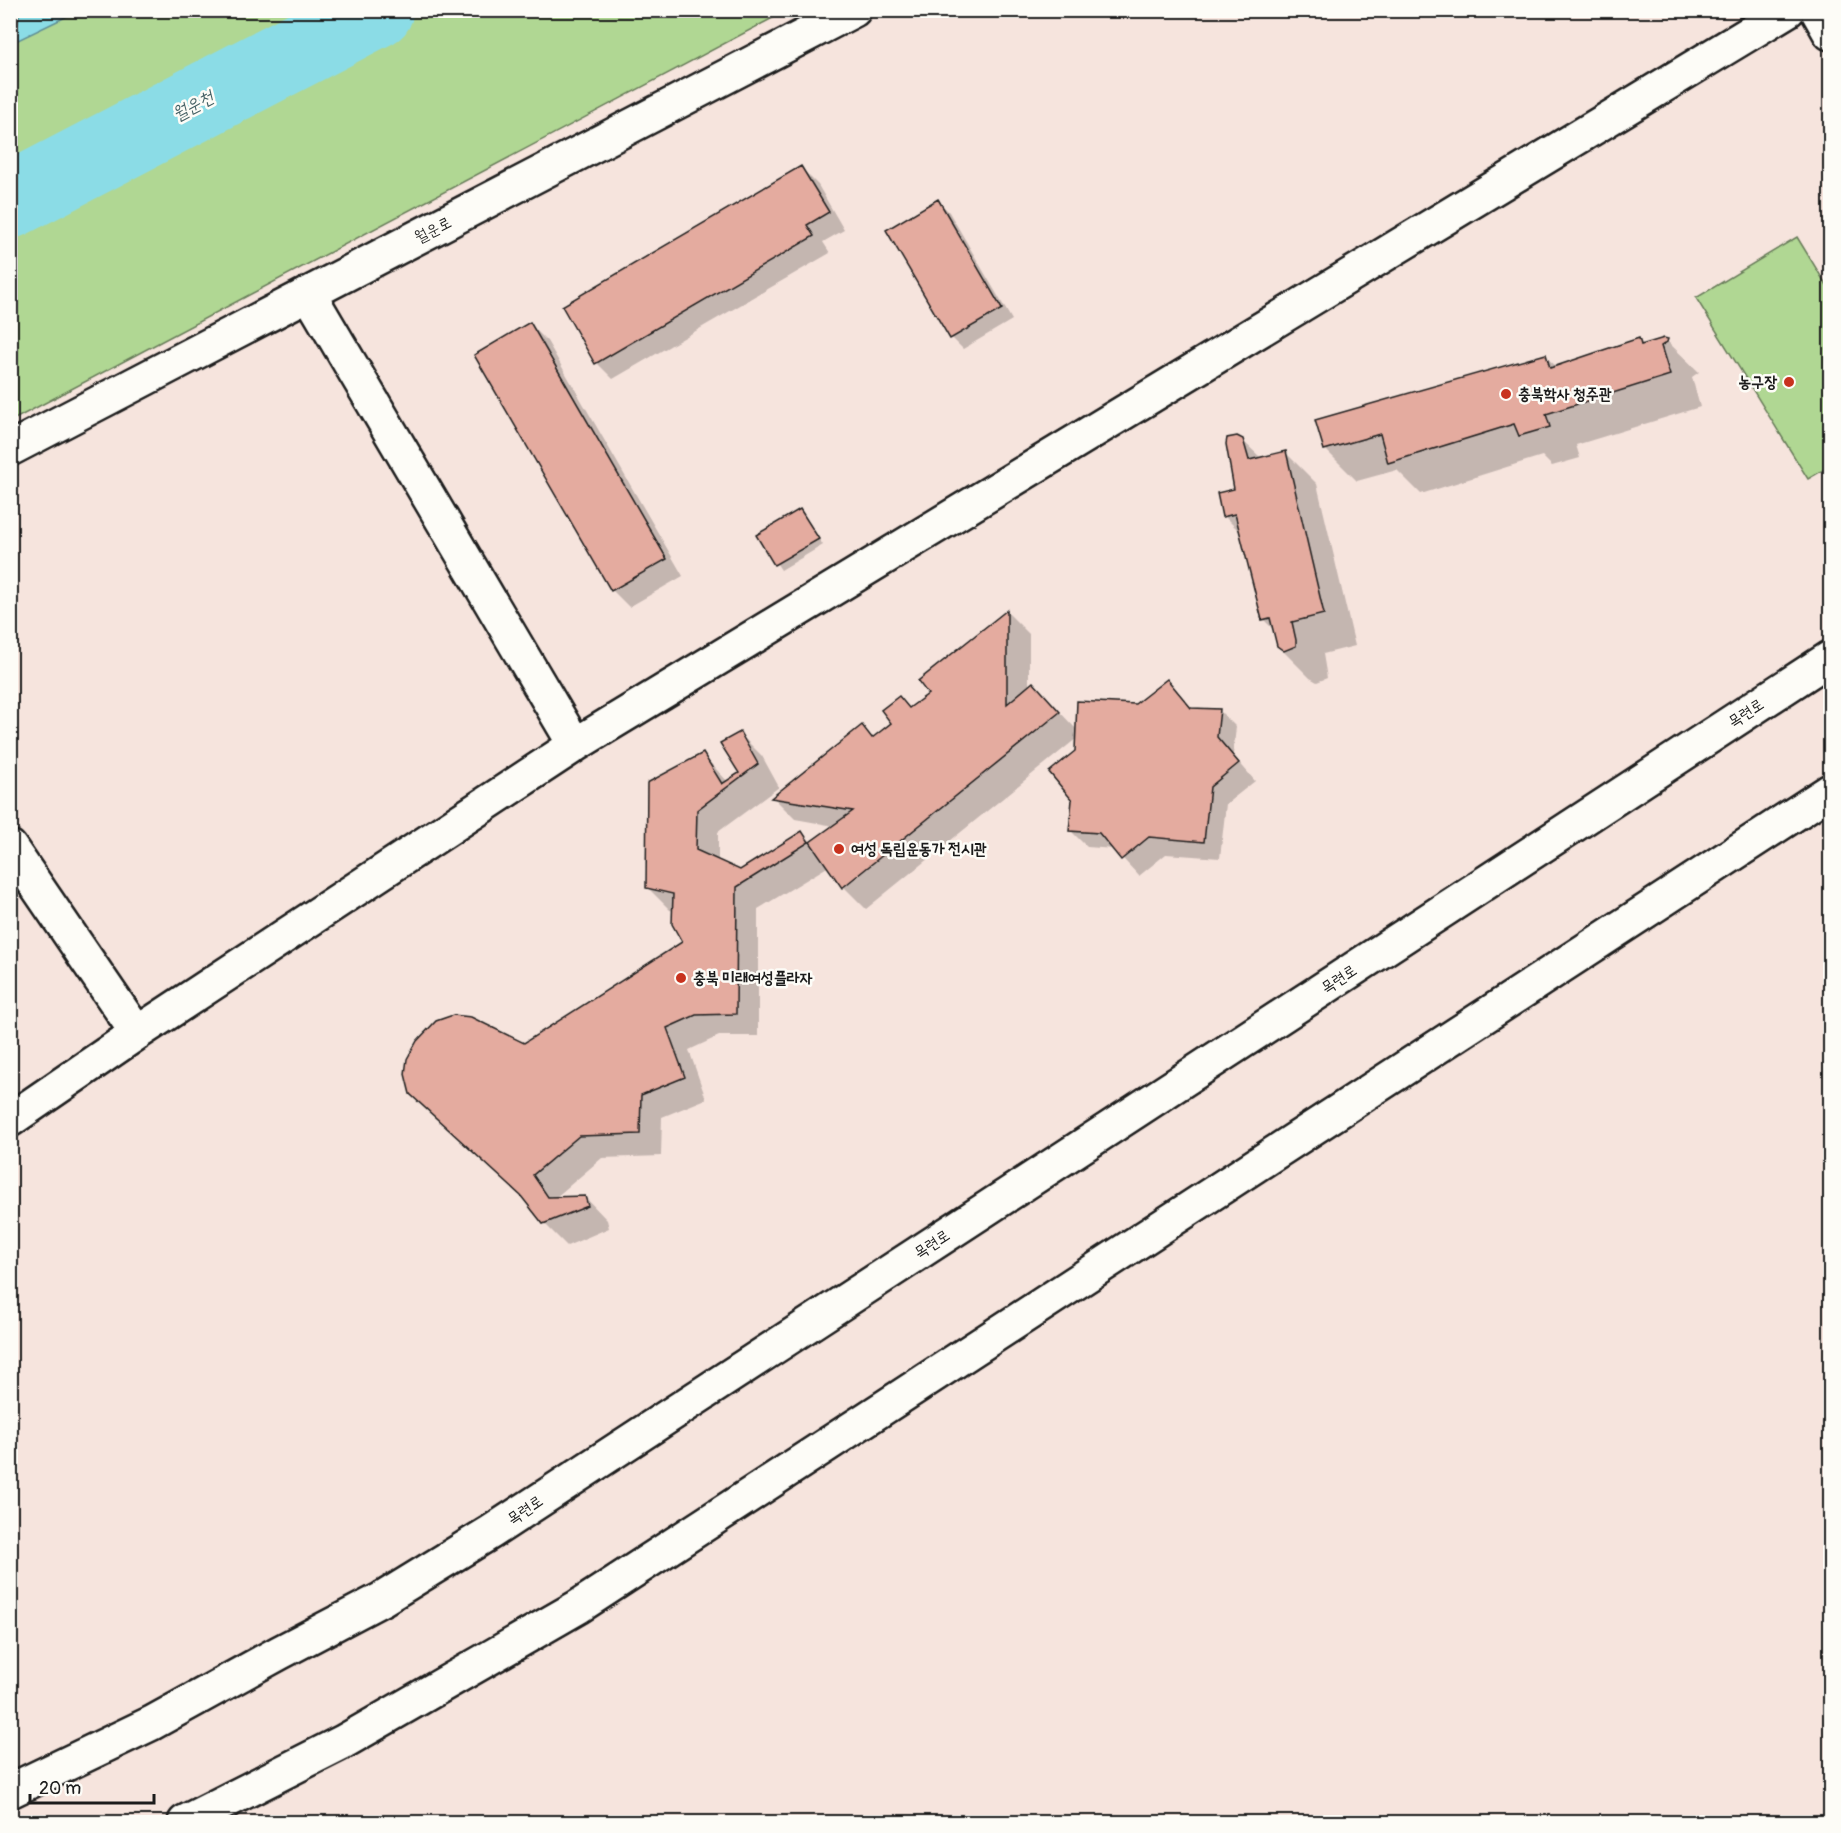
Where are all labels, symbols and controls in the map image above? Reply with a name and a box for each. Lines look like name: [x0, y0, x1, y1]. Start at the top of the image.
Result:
water label: 월운천: [168, 85, 219, 126]
street label: 월운로: [411, 212, 455, 248]
place label: 농구장: [1738, 372, 1777, 392]
marker: 농구장: [1782, 375, 1796, 389]
place label: 충북학사 청주관: [1518, 384, 1612, 404]
marker: 충북학사 청주관: [1499, 387, 1513, 401]
street label: 목련로: [1724, 694, 1768, 732]
place label: 여성 독립운동가 전시관: [851, 839, 987, 859]
marker: 여성 독립운동가 전시관: [832, 842, 846, 856]
street label: 목련로: [1317, 960, 1361, 998]
place label: 충북 미래여성플라자: [693, 968, 812, 988]
marker: 충북 미래여성플라자: [674, 971, 688, 985]
street label: 목련로: [910, 1225, 954, 1263]
street label: 목련로: [503, 1491, 547, 1529]
scale bar: [30, 1767, 154, 1805]
text: 20 m: [39, 1777, 81, 1800]

